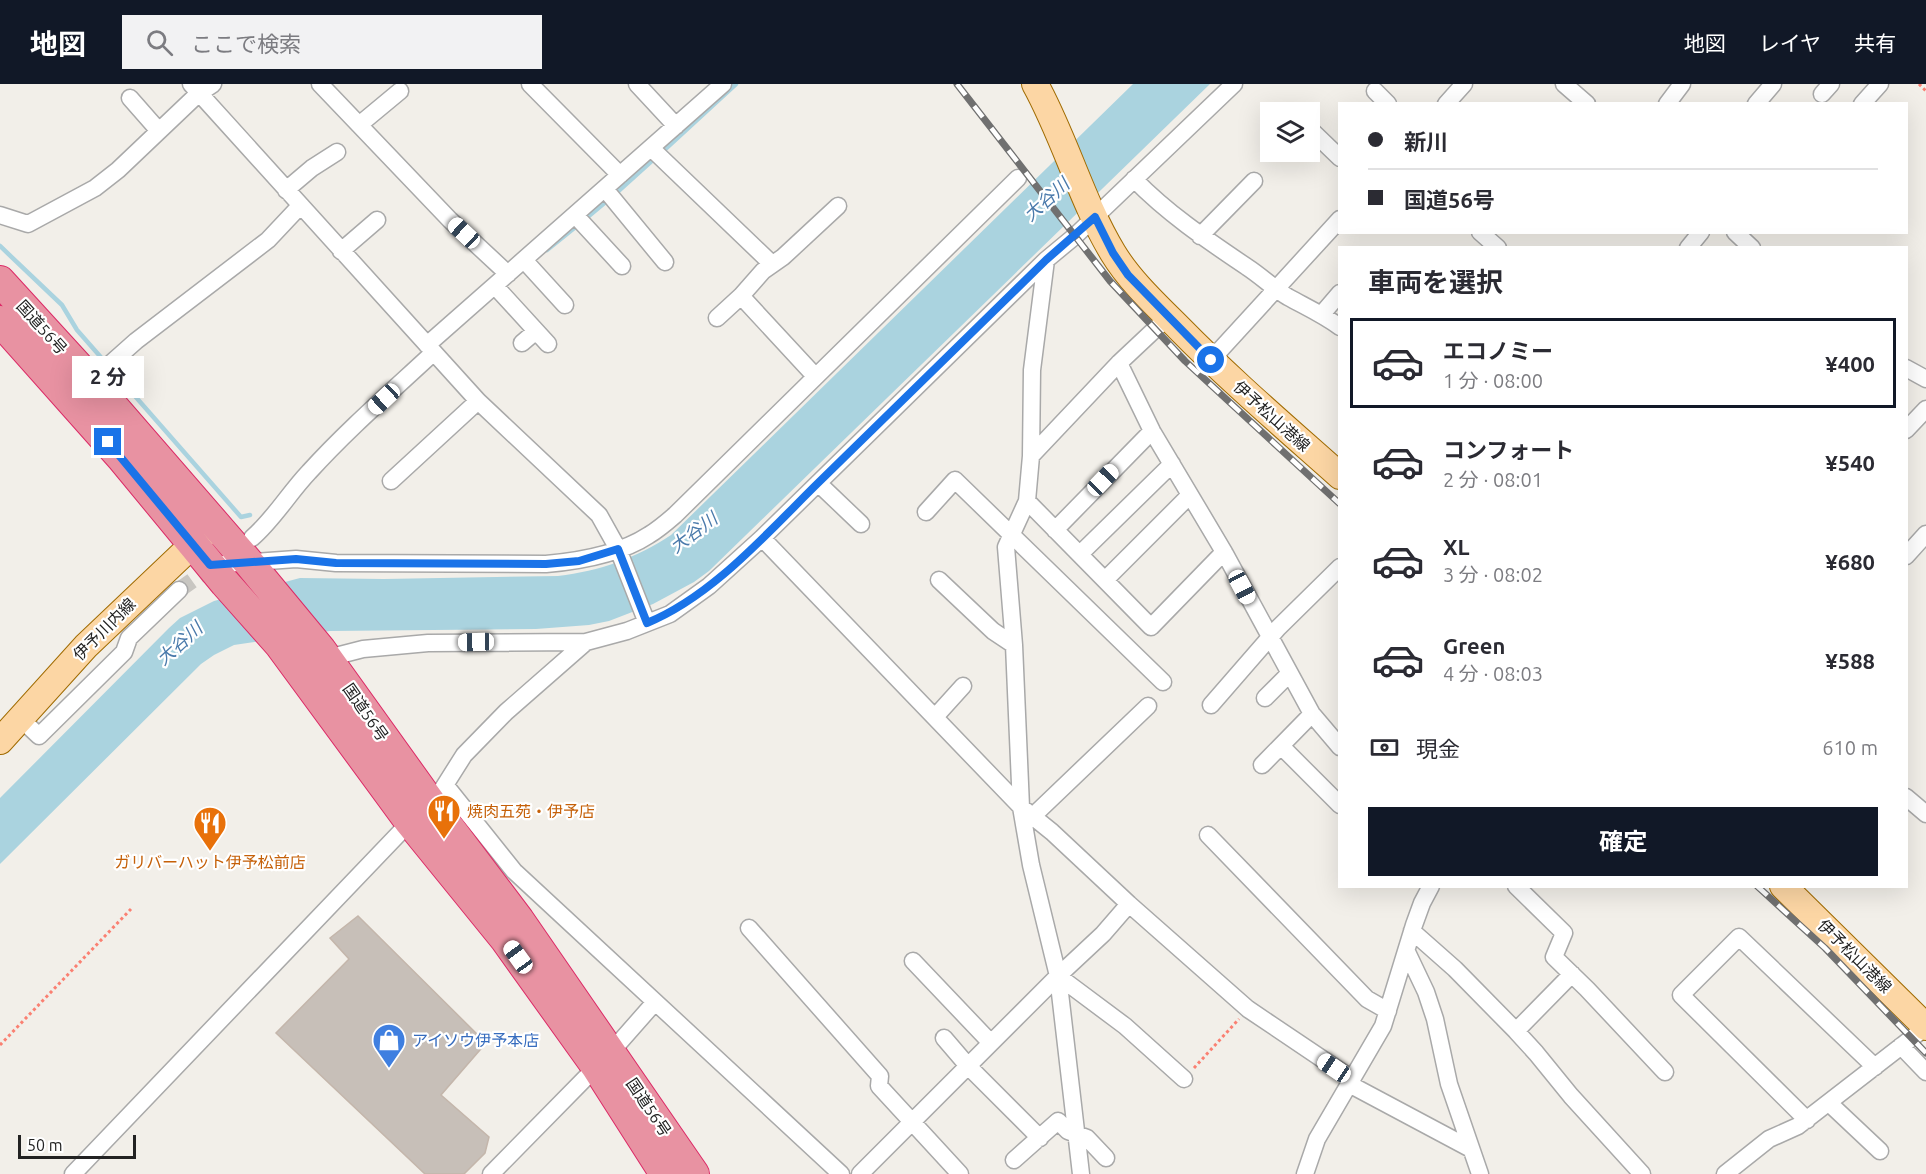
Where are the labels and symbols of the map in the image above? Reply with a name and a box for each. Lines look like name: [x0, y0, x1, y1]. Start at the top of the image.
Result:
water label: 大谷川: [1019, 172, 1074, 224]
car: [445, 214, 483, 252]
street label: 国道56号: [13, 296, 71, 358]
route start: [1197, 346, 1224, 373]
callout: 2 分: [72, 355, 144, 397]
street label: 伊予松山港線: [1230, 377, 1314, 455]
car: [365, 380, 403, 418]
route end: [94, 428, 121, 455]
car: [1084, 461, 1122, 499]
water label: 大谷川: [665, 507, 722, 556]
car: [1226, 567, 1258, 607]
street label: 伊予川内線: [69, 594, 139, 664]
water label: 大谷川: [152, 616, 207, 668]
car: [458, 633, 494, 651]
street label: 国道56号: [340, 680, 392, 744]
restaurant icon: 焼肉五苑・伊予店: [426, 793, 462, 840]
place label: 焼肉五苑・伊予店: [467, 802, 595, 820]
restaurant icon: ガリバーハット伊予松前店: [192, 805, 228, 852]
place label: ガリバーハット伊予松前店: [114, 853, 306, 871]
street label: 伊予松山港線: [1815, 916, 1895, 996]
car: [500, 937, 536, 977]
shop icon: アイソウ伊予本店: [371, 1022, 407, 1069]
place label: アイソウ伊予本店: [412, 1031, 539, 1049]
car: [1314, 1050, 1354, 1086]
street label: 国道56号: [623, 1075, 675, 1139]
scale bar: [18, 1132, 136, 1160]

